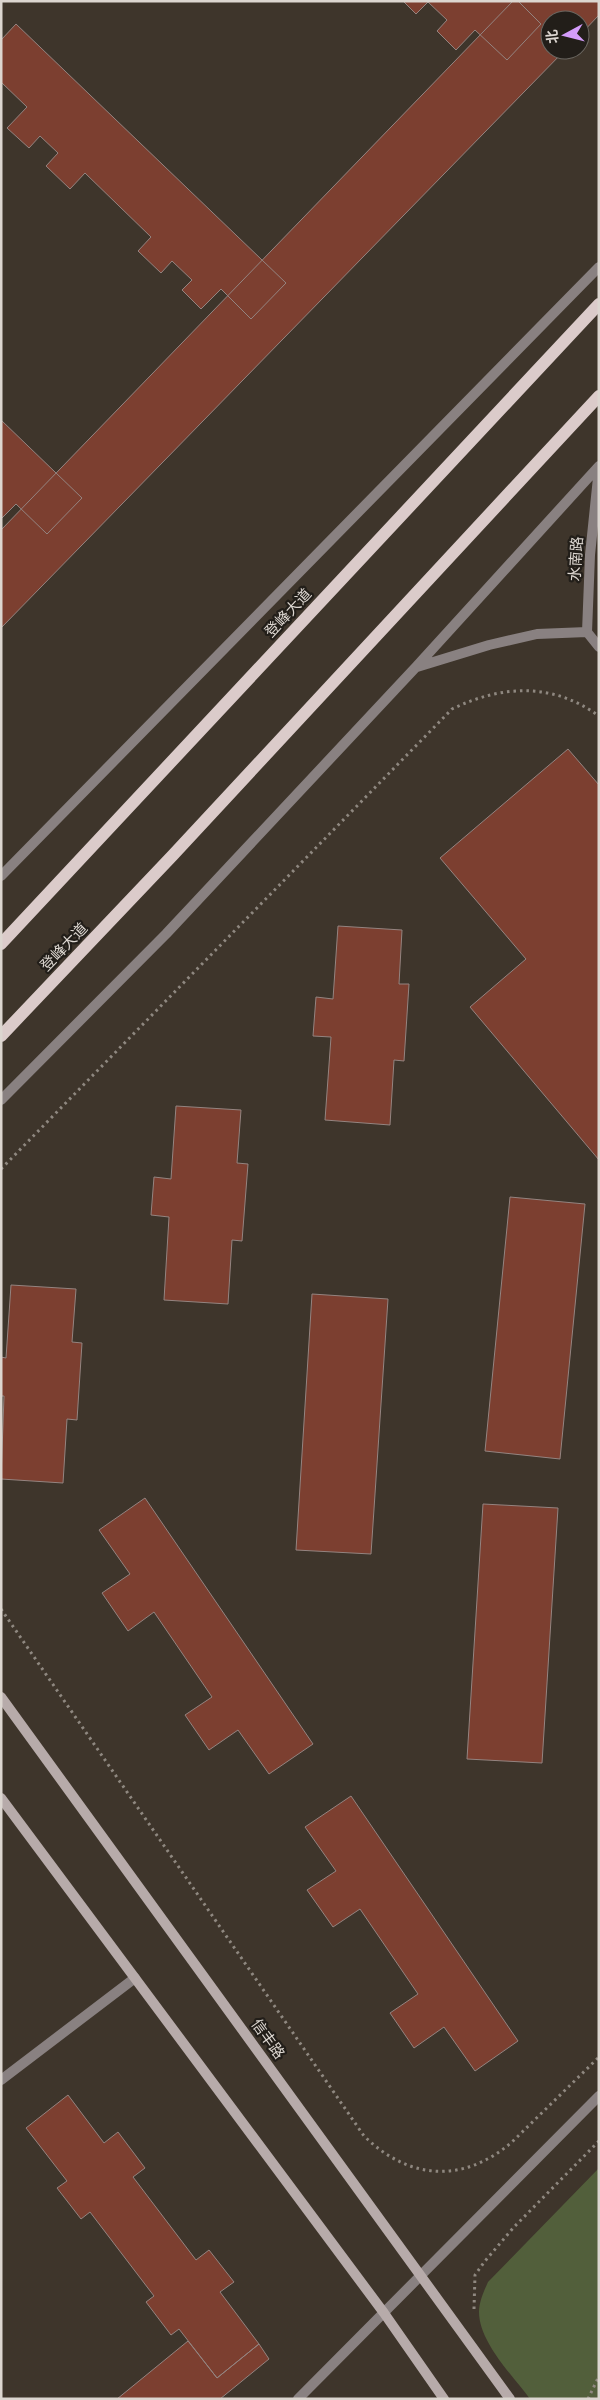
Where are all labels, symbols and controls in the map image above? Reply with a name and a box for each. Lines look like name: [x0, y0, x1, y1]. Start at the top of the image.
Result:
north arrow: [540, 10, 590, 60]
text: 北: [543, 29, 561, 45]
street label: 水南路: [565, 536, 587, 582]
street label: 登峰大道: [261, 585, 315, 641]
street label: 登峰大道: [37, 919, 91, 975]
street label: 信丰路: [247, 2016, 289, 2062]

